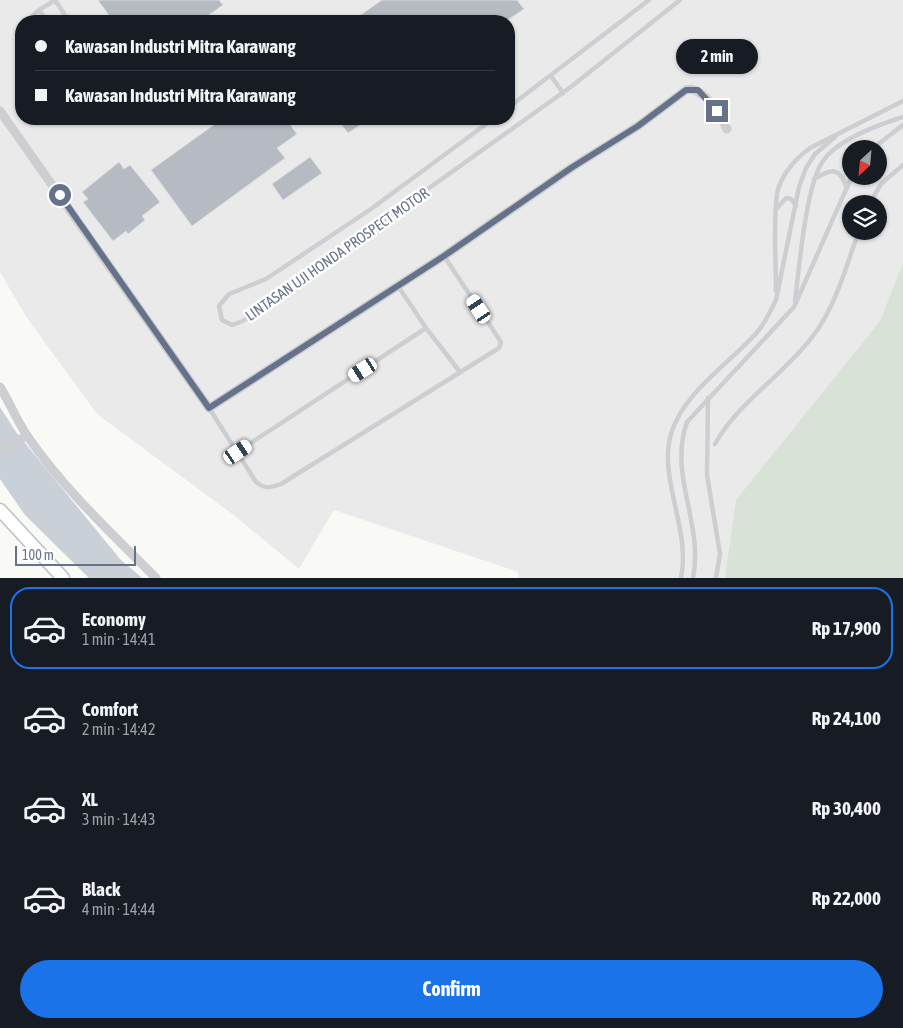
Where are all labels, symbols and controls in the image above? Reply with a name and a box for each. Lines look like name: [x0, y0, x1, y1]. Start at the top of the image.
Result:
text: Kawasan Industri Mitra Karawang: [65, 35, 296, 57]
callout: 2 min: [676, 38, 758, 74]
text: 2 min: [701, 47, 733, 65]
text: Kawasan Industri Mitra Karawang: [65, 84, 296, 106]
route end: [706, 100, 728, 122]
north arrow: [842, 140, 888, 185]
map controls: [842, 140, 887, 240]
route start: [49, 184, 71, 206]
street label: LINTASAN UJI HONDA PROSPECT MOTOR: [242, 184, 432, 324]
button: layers: [842, 195, 887, 240]
car: [464, 292, 493, 326]
car: [346, 356, 379, 384]
car: [221, 437, 254, 467]
scale bar: [15, 543, 136, 566]
text: 100 m: [22, 547, 54, 563]
icon: car: [22, 606, 67, 651]
text: Economy: [82, 608, 146, 630]
text: Rp 17,900: [812, 617, 881, 639]
text: 1 min · 14:41: [82, 630, 155, 648]
icon: car: [22, 696, 67, 741]
text: Comfort: [82, 698, 138, 720]
text: Rp 24,100: [812, 707, 881, 729]
text: 2 min · 14:42: [82, 720, 155, 738]
icon: car: [22, 786, 67, 831]
text: XL: [82, 788, 98, 810]
text: Rp 30,400: [812, 797, 881, 819]
text: 3 min · 14:43: [82, 810, 155, 828]
icon: car: [22, 876, 67, 921]
text: Black: [82, 878, 120, 900]
text: Rp 22,000: [812, 887, 881, 909]
text: 4 min · 14:44: [82, 900, 155, 918]
button: Confirm: [20, 960, 883, 1018]

